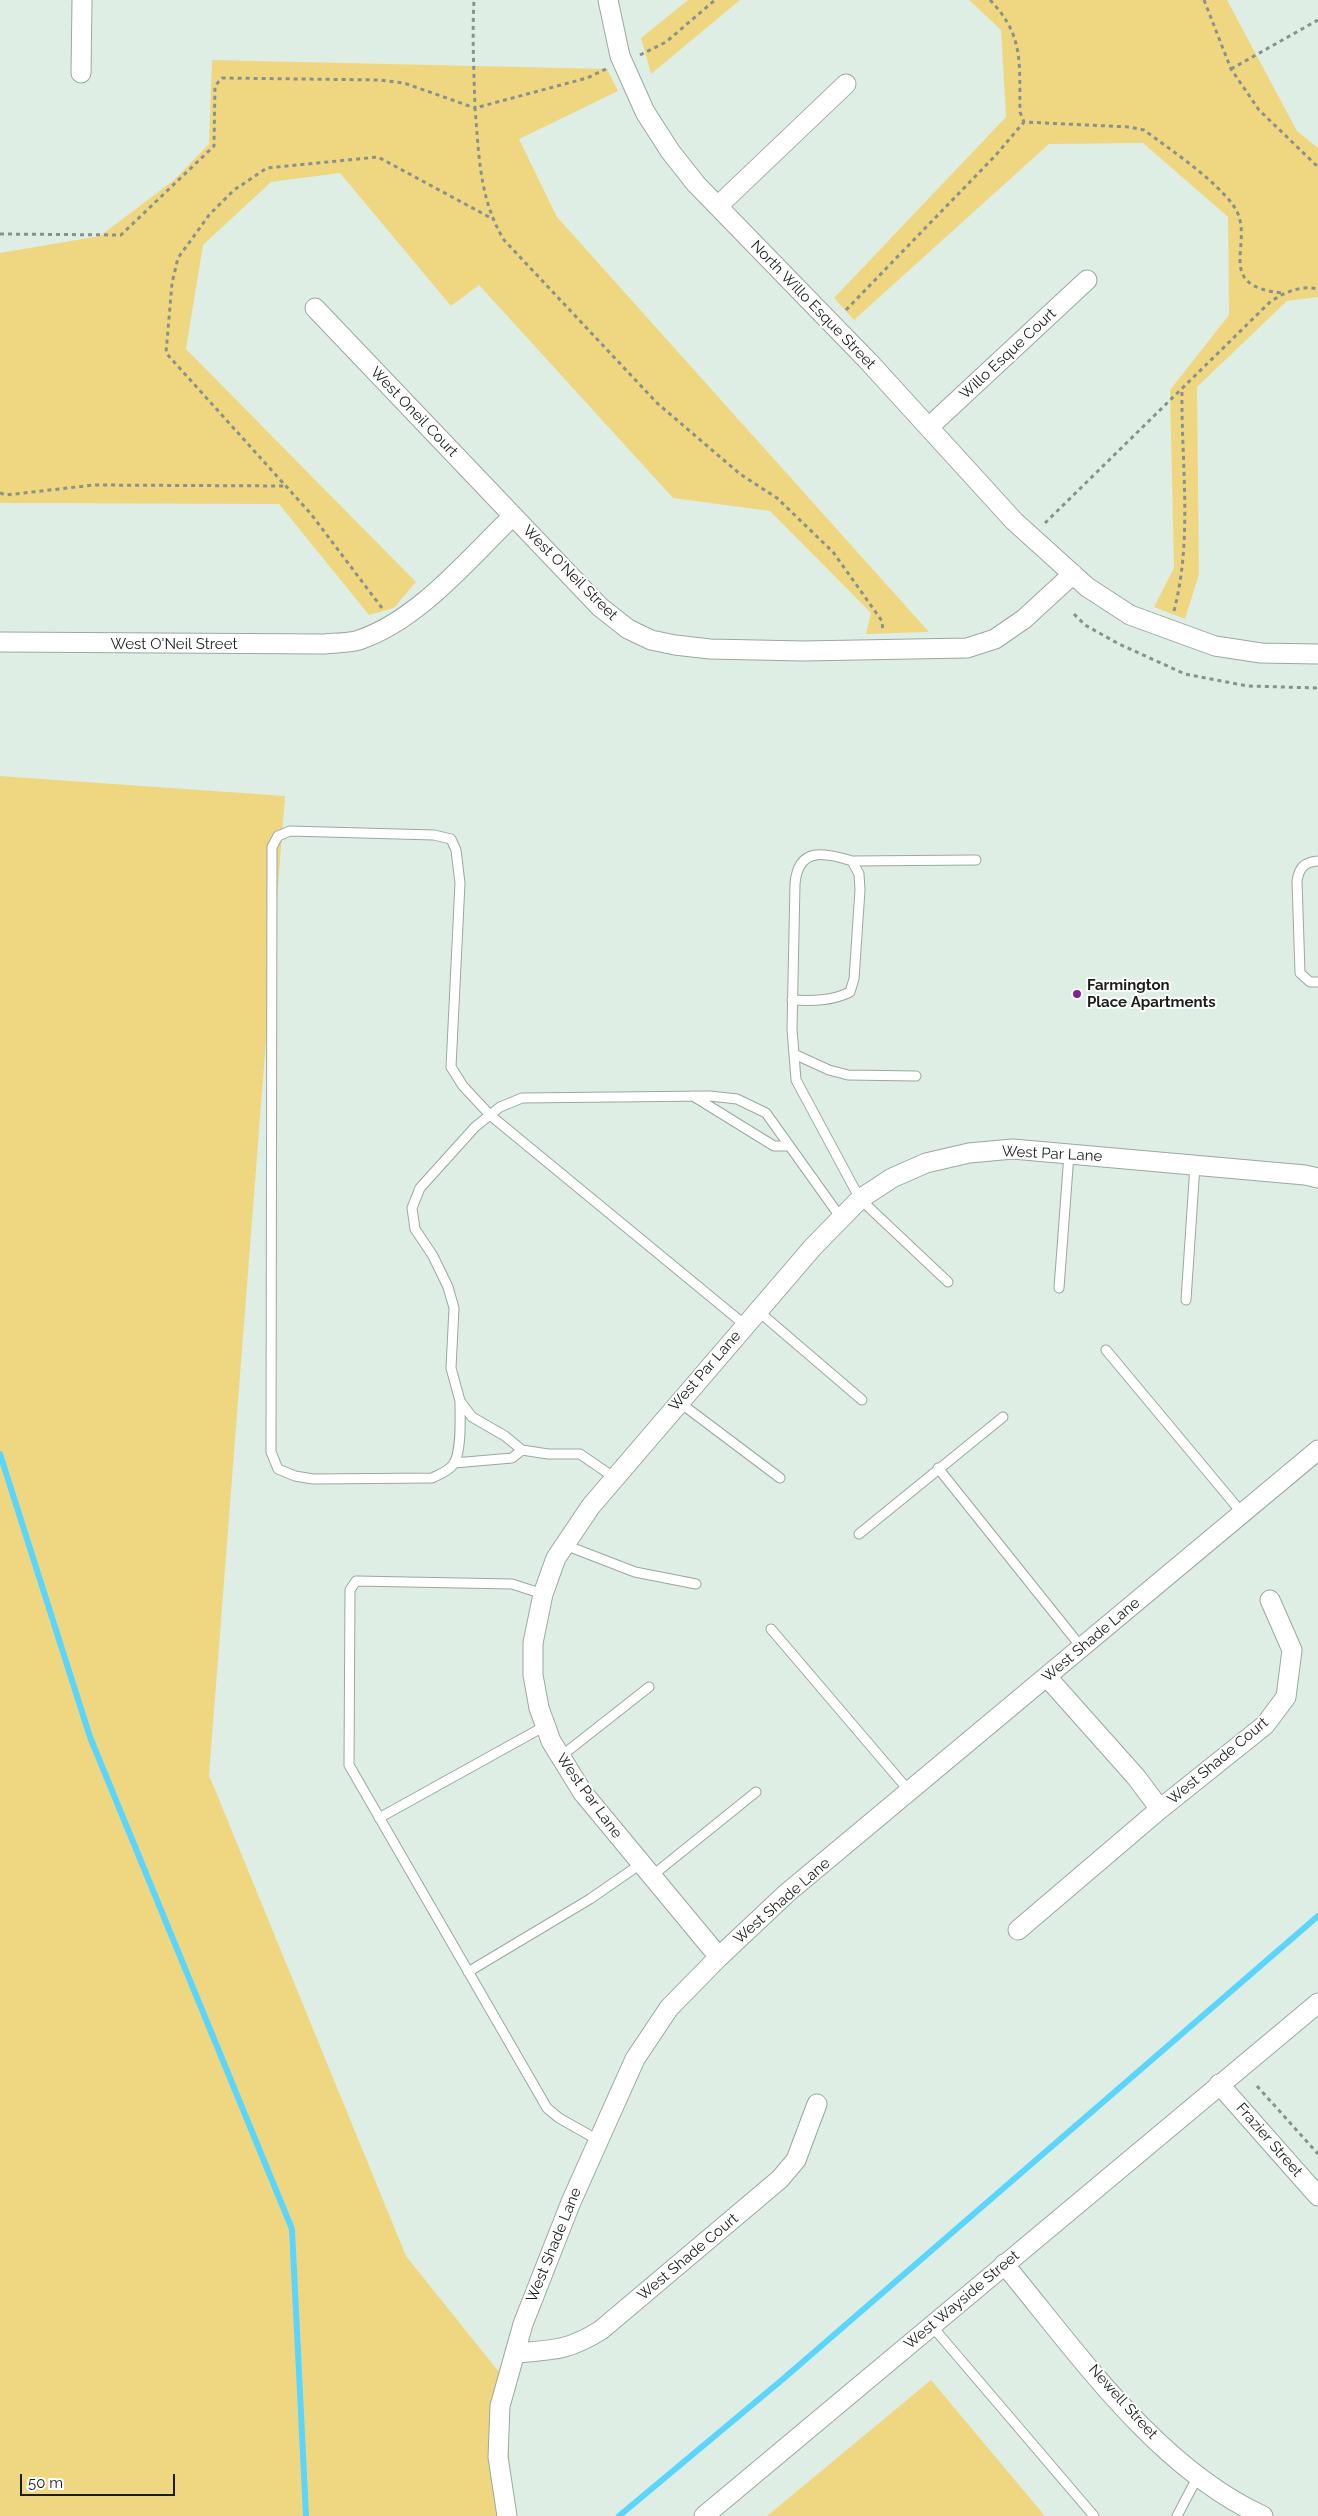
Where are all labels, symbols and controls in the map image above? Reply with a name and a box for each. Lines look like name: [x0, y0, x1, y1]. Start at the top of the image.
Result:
street label: North Willo Esque Street: [747, 237, 879, 373]
street label: Willo Esque Court: [956, 305, 1060, 403]
street label: West Oneil Court: [367, 363, 461, 461]
street label: West O'Neil Street: [519, 522, 621, 624]
street label: West O'Neil Street: [111, 635, 237, 653]
place label: Farmington Place Apartments: [1087, 976, 1216, 1011]
marker: Farmington Place Apartments: [1071, 988, 1083, 1000]
street label: West Par Lane: [1001, 1142, 1103, 1166]
street label: West Par Lane: [665, 1327, 745, 1415]
street label: West Shade Lane: [1038, 1594, 1144, 1686]
street label: West Shade Court: [1164, 1714, 1272, 1808]
street label: West Par Lane: [552, 1750, 626, 1842]
street label: West Shade Lane: [730, 1854, 834, 1948]
street label: Frazier Street: [1232, 2099, 1306, 2181]
street label: West Shade Lane: [523, 2185, 585, 2305]
street label: West Shade Court: [634, 2210, 742, 2304]
street label: West Wayside Street: [901, 2247, 1023, 2353]
street label: Newell Street: [1085, 2361, 1161, 2443]
scale bar: [22, 2464, 178, 2496]
text: 50 m: [28, 2474, 63, 2492]

